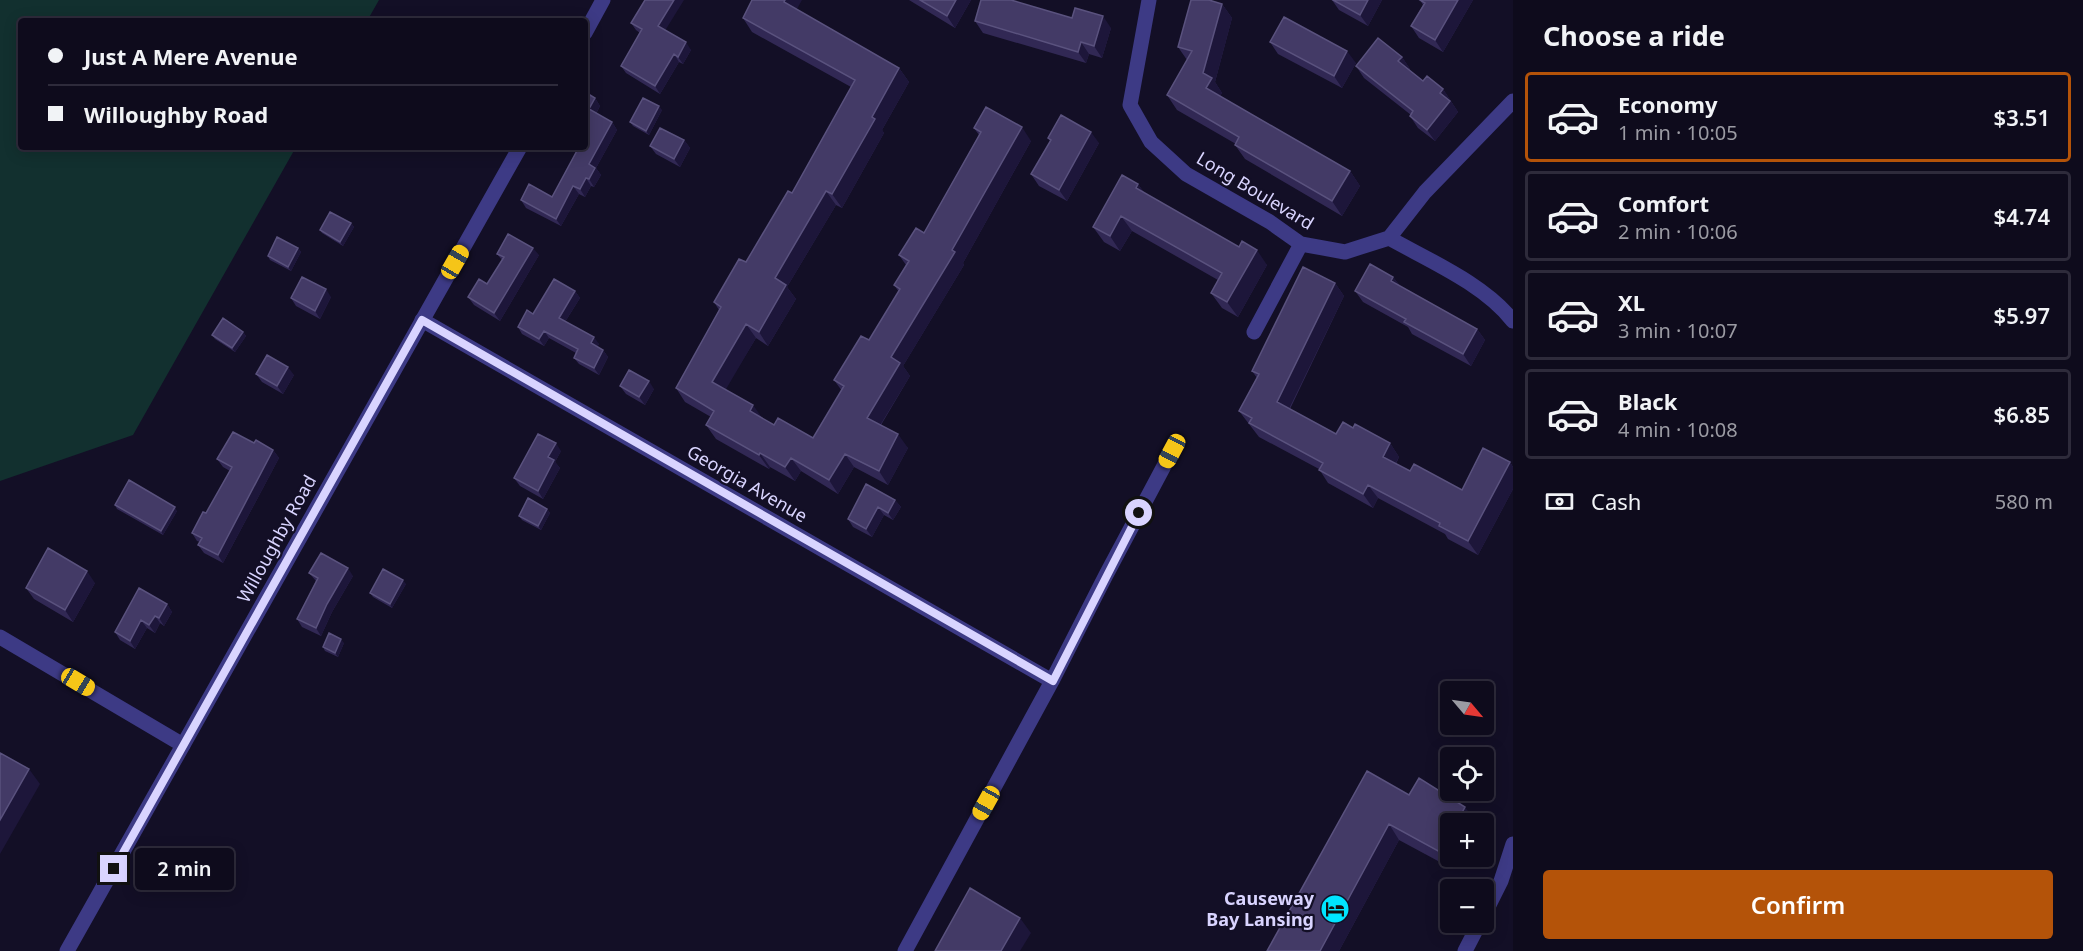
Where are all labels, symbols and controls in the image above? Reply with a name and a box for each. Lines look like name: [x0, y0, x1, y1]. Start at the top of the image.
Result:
text: Choose a ride: [1543, 17, 1725, 54]
text: Just A Mere Avenue: [84, 41, 298, 71]
text: Economy: [1618, 89, 1717, 119]
icon: car: [1546, 90, 1600, 144]
text: Willoughby Road: [84, 99, 268, 129]
text: $3.51: [1994, 102, 2050, 132]
text: 1 min · 10:05: [1618, 119, 1738, 146]
street label: Long Boulevard: [1192, 146, 1319, 235]
text: Comfort: [1618, 188, 1709, 218]
icon: car: [1546, 189, 1600, 243]
text: $4.74: [1994, 201, 2050, 231]
text: 2 min · 10:06: [1618, 218, 1738, 245]
car: [438, 242, 472, 282]
text: XL: [1618, 287, 1645, 317]
icon: car: [1546, 288, 1600, 342]
text: $5.97: [1994, 300, 2050, 330]
text: 3 min · 10:07: [1618, 317, 1738, 344]
text: Black: [1618, 386, 1677, 416]
icon: car: [1546, 387, 1600, 441]
text: $6.85: [1994, 399, 2050, 429]
text: 4 min · 10:08: [1618, 416, 1738, 443]
car: [1156, 431, 1188, 471]
street label: Georgia Avenue: [683, 439, 812, 527]
street label: Willoughby Road: [231, 470, 321, 607]
icon: cash: [1543, 485, 1576, 518]
text: Cash: [1591, 486, 1641, 516]
text: 580 m: [1995, 488, 2053, 515]
route start: [1125, 499, 1152, 526]
car: [58, 665, 98, 699]
north arrow: [1440, 681, 1494, 735]
map controls: [1440, 681, 1494, 933]
button: locate: [1440, 747, 1494, 801]
car: [969, 783, 1003, 823]
button: +: [1440, 813, 1494, 867]
callout: 2 min: [135, 848, 234, 890]
route end: [100, 855, 127, 882]
text: 2 min: [157, 855, 212, 882]
button: Confirm: [1543, 870, 2053, 939]
button: −: [1440, 879, 1494, 933]
place label: Causeway Bay Lansing: [1206, 886, 1315, 931]
hotel icon: Causeway Bay Lansing: [1319, 893, 1351, 925]

